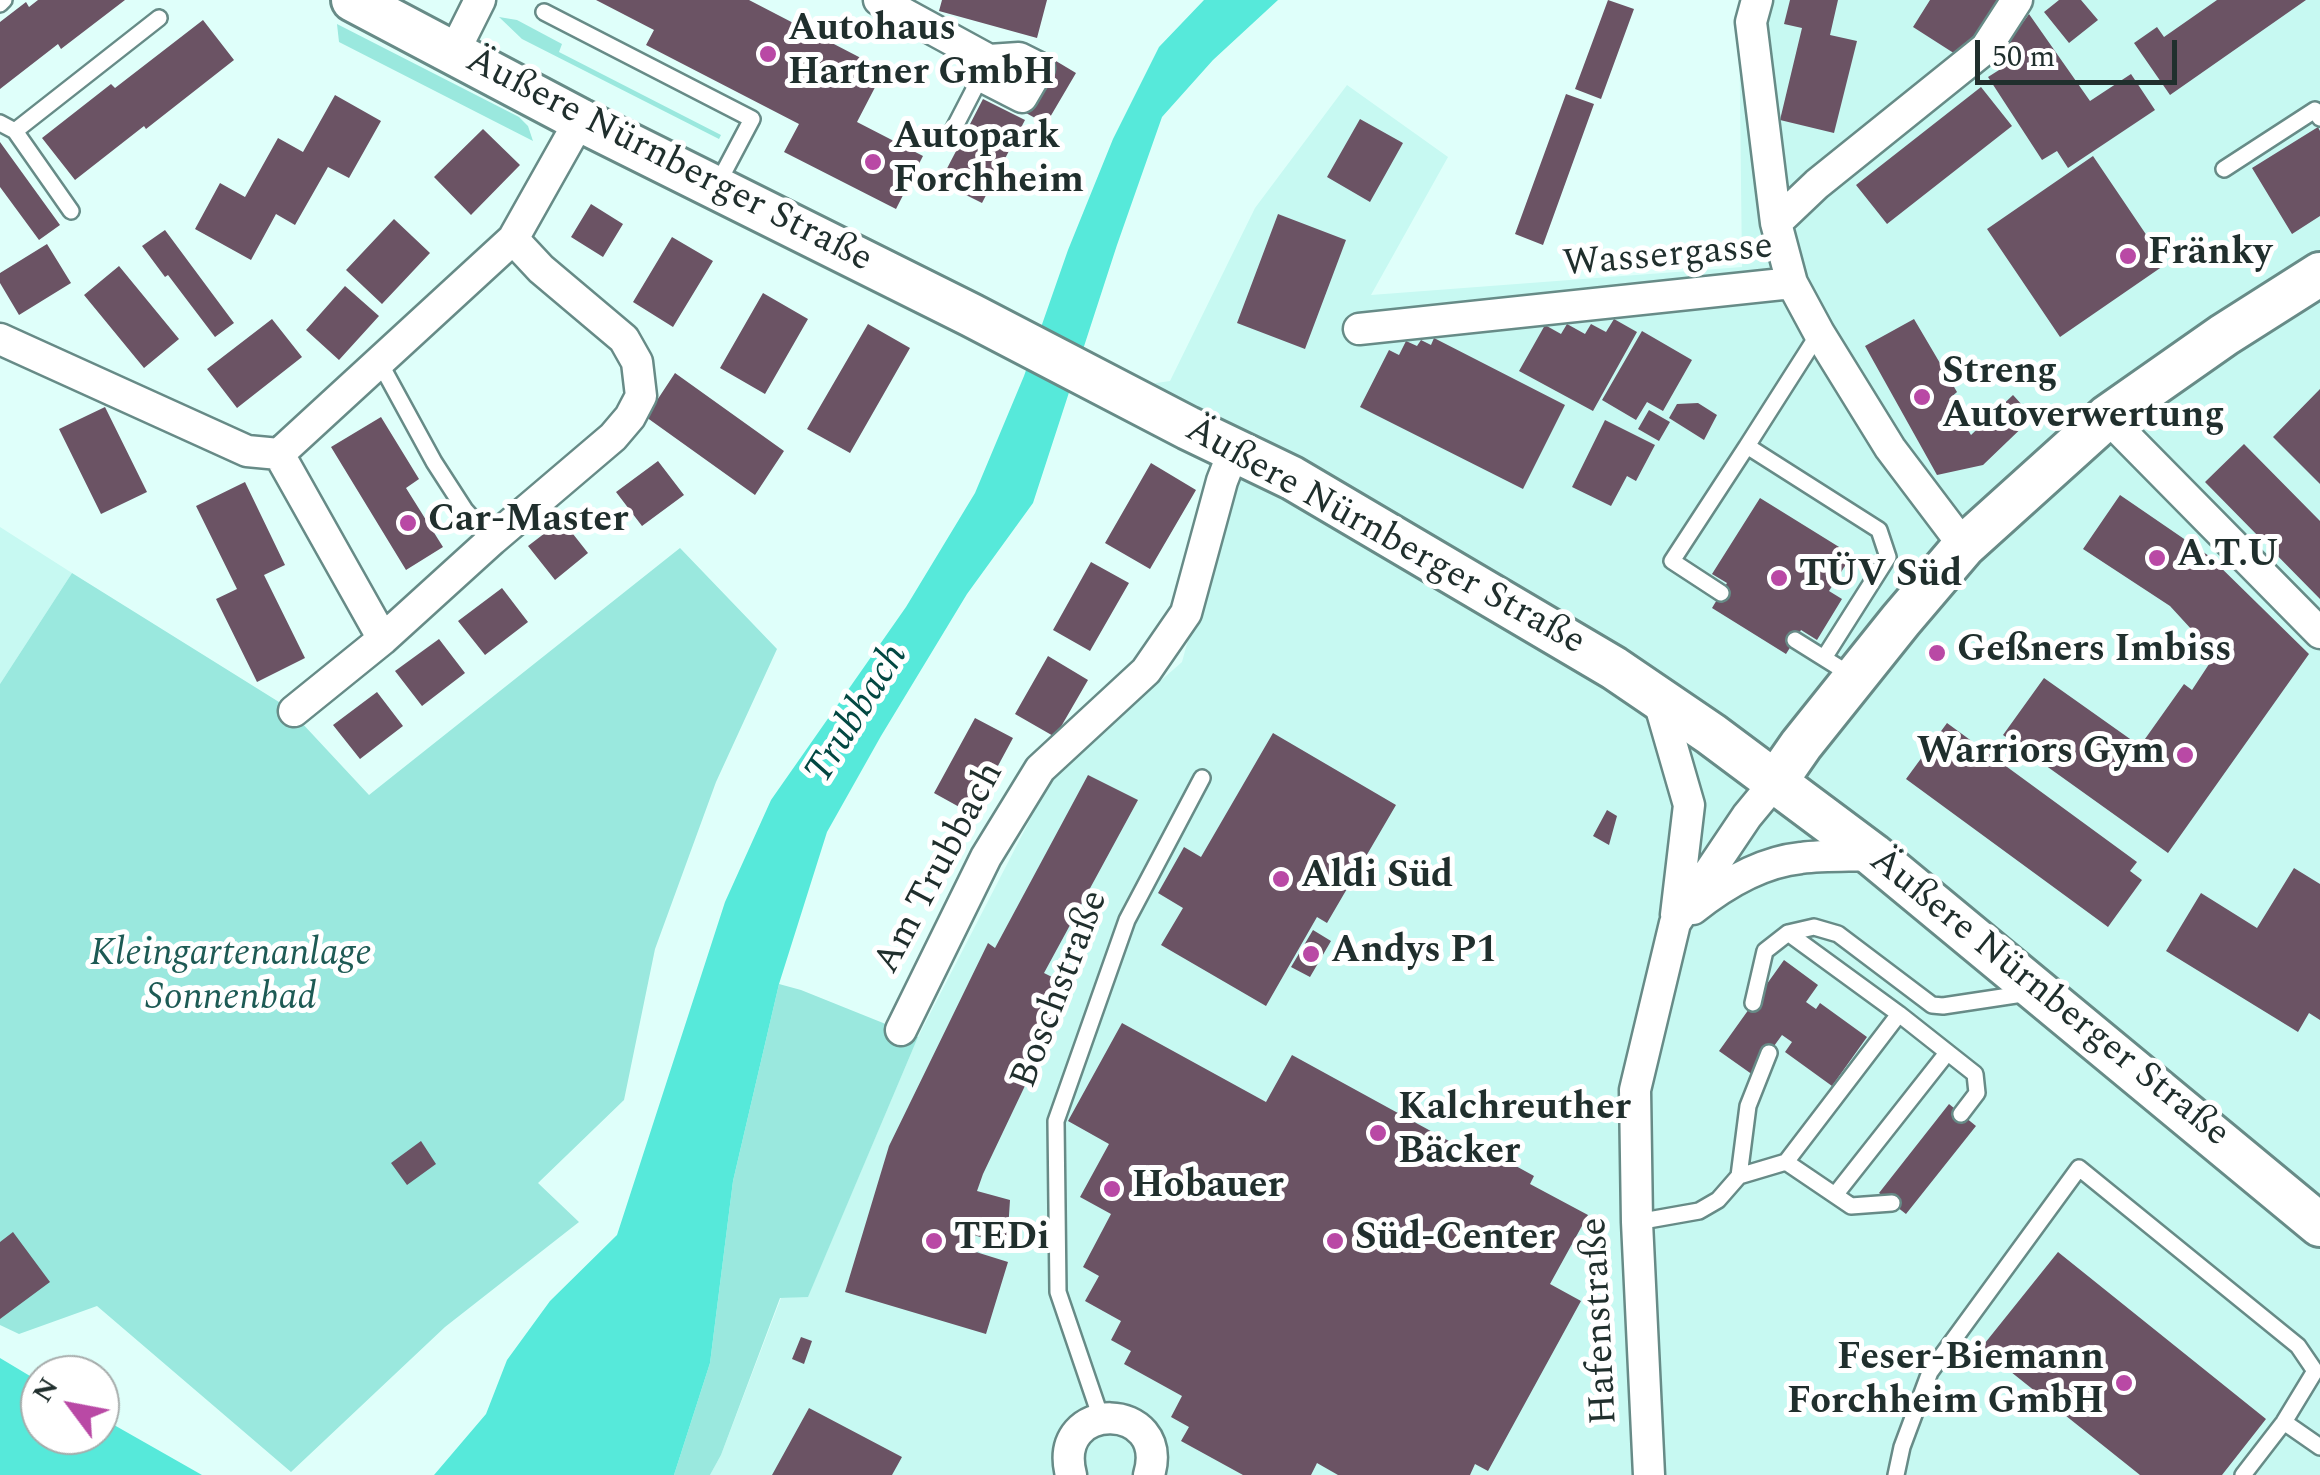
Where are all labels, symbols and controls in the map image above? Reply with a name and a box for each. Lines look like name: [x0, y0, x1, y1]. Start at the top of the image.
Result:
place label: Autohaus Hartner GmbH: [788, 9, 1055, 98]
scale bar: [1980, 20, 2182, 82]
text: 50 m: [1992, 34, 2055, 80]
street label: Äußere Nürnberger Straße: [457, 39, 879, 285]
marker: Autohaus Hartner GmbH: [757, 43, 779, 65]
place label: Autopark Forchheim: [893, 117, 1084, 206]
marker: Autopark Forchheim: [862, 151, 884, 173]
street label: Wassergasse: [1561, 226, 1775, 290]
place label: Fränky: [2148, 233, 2272, 279]
marker: Fränky: [2117, 245, 2139, 267]
place label: Streng Autoverwertung: [1942, 352, 2225, 442]
marker: Streng Autoverwertung: [1911, 386, 1933, 408]
street label: Äußere Nürnberger Straße: [1176, 409, 1592, 667]
place label: Car-Master: [428, 500, 628, 546]
marker: Car-Master: [397, 512, 419, 534]
place label: A.T.U: [2177, 535, 2279, 581]
marker: A.T.U: [2146, 547, 2168, 569]
place label: TÜV Süd: [1799, 555, 1962, 601]
marker: TÜV Süd: [1768, 567, 1790, 589]
place label: Geßners Imbiss: [1957, 630, 2232, 676]
water label: Trubbach: [797, 636, 921, 794]
marker: Geßners Imbiss: [1926, 642, 1948, 664]
place label: Warriors Gym: [1917, 732, 2165, 778]
marker: Warriors Gym: [2174, 744, 2196, 766]
street label: Am Trubbach: [866, 755, 1016, 983]
street label: Äußere Nürnberger Straße: [1859, 840, 2237, 1158]
place label: Aldi Süd: [1301, 856, 1453, 902]
marker: Aldi Süd: [1270, 868, 1292, 890]
street label: Boschstraße: [1003, 885, 1121, 1095]
place label: Andys P1: [1331, 931, 1498, 977]
park label: Kleingartenanlage Sonnenbad: [90, 934, 372, 1024]
marker: Andys P1: [1300, 943, 1322, 965]
place label: Kalchreuther Bäcker: [1398, 1088, 1631, 1178]
marker: Kalchreuther Bäcker: [1367, 1122, 1389, 1144]
place label: Hobauer: [1132, 1166, 1284, 1212]
marker: Hobauer: [1101, 1178, 1123, 1200]
street label: Hafenstraße: [1574, 1216, 1630, 1426]
place label: TEDi: [954, 1218, 1050, 1264]
place label: Süd-Center: [1355, 1218, 1555, 1264]
marker: TEDi: [923, 1230, 945, 1252]
marker: Süd-Center: [1324, 1230, 1346, 1252]
place label: Feser-Biemann Forchheim GmbH: [1787, 1338, 2104, 1428]
north arrow: [20, 1355, 120, 1455]
text: N: [22, 1369, 70, 1411]
marker: Feser-Biemann Forchheim GmbH: [2113, 1372, 2135, 1394]

